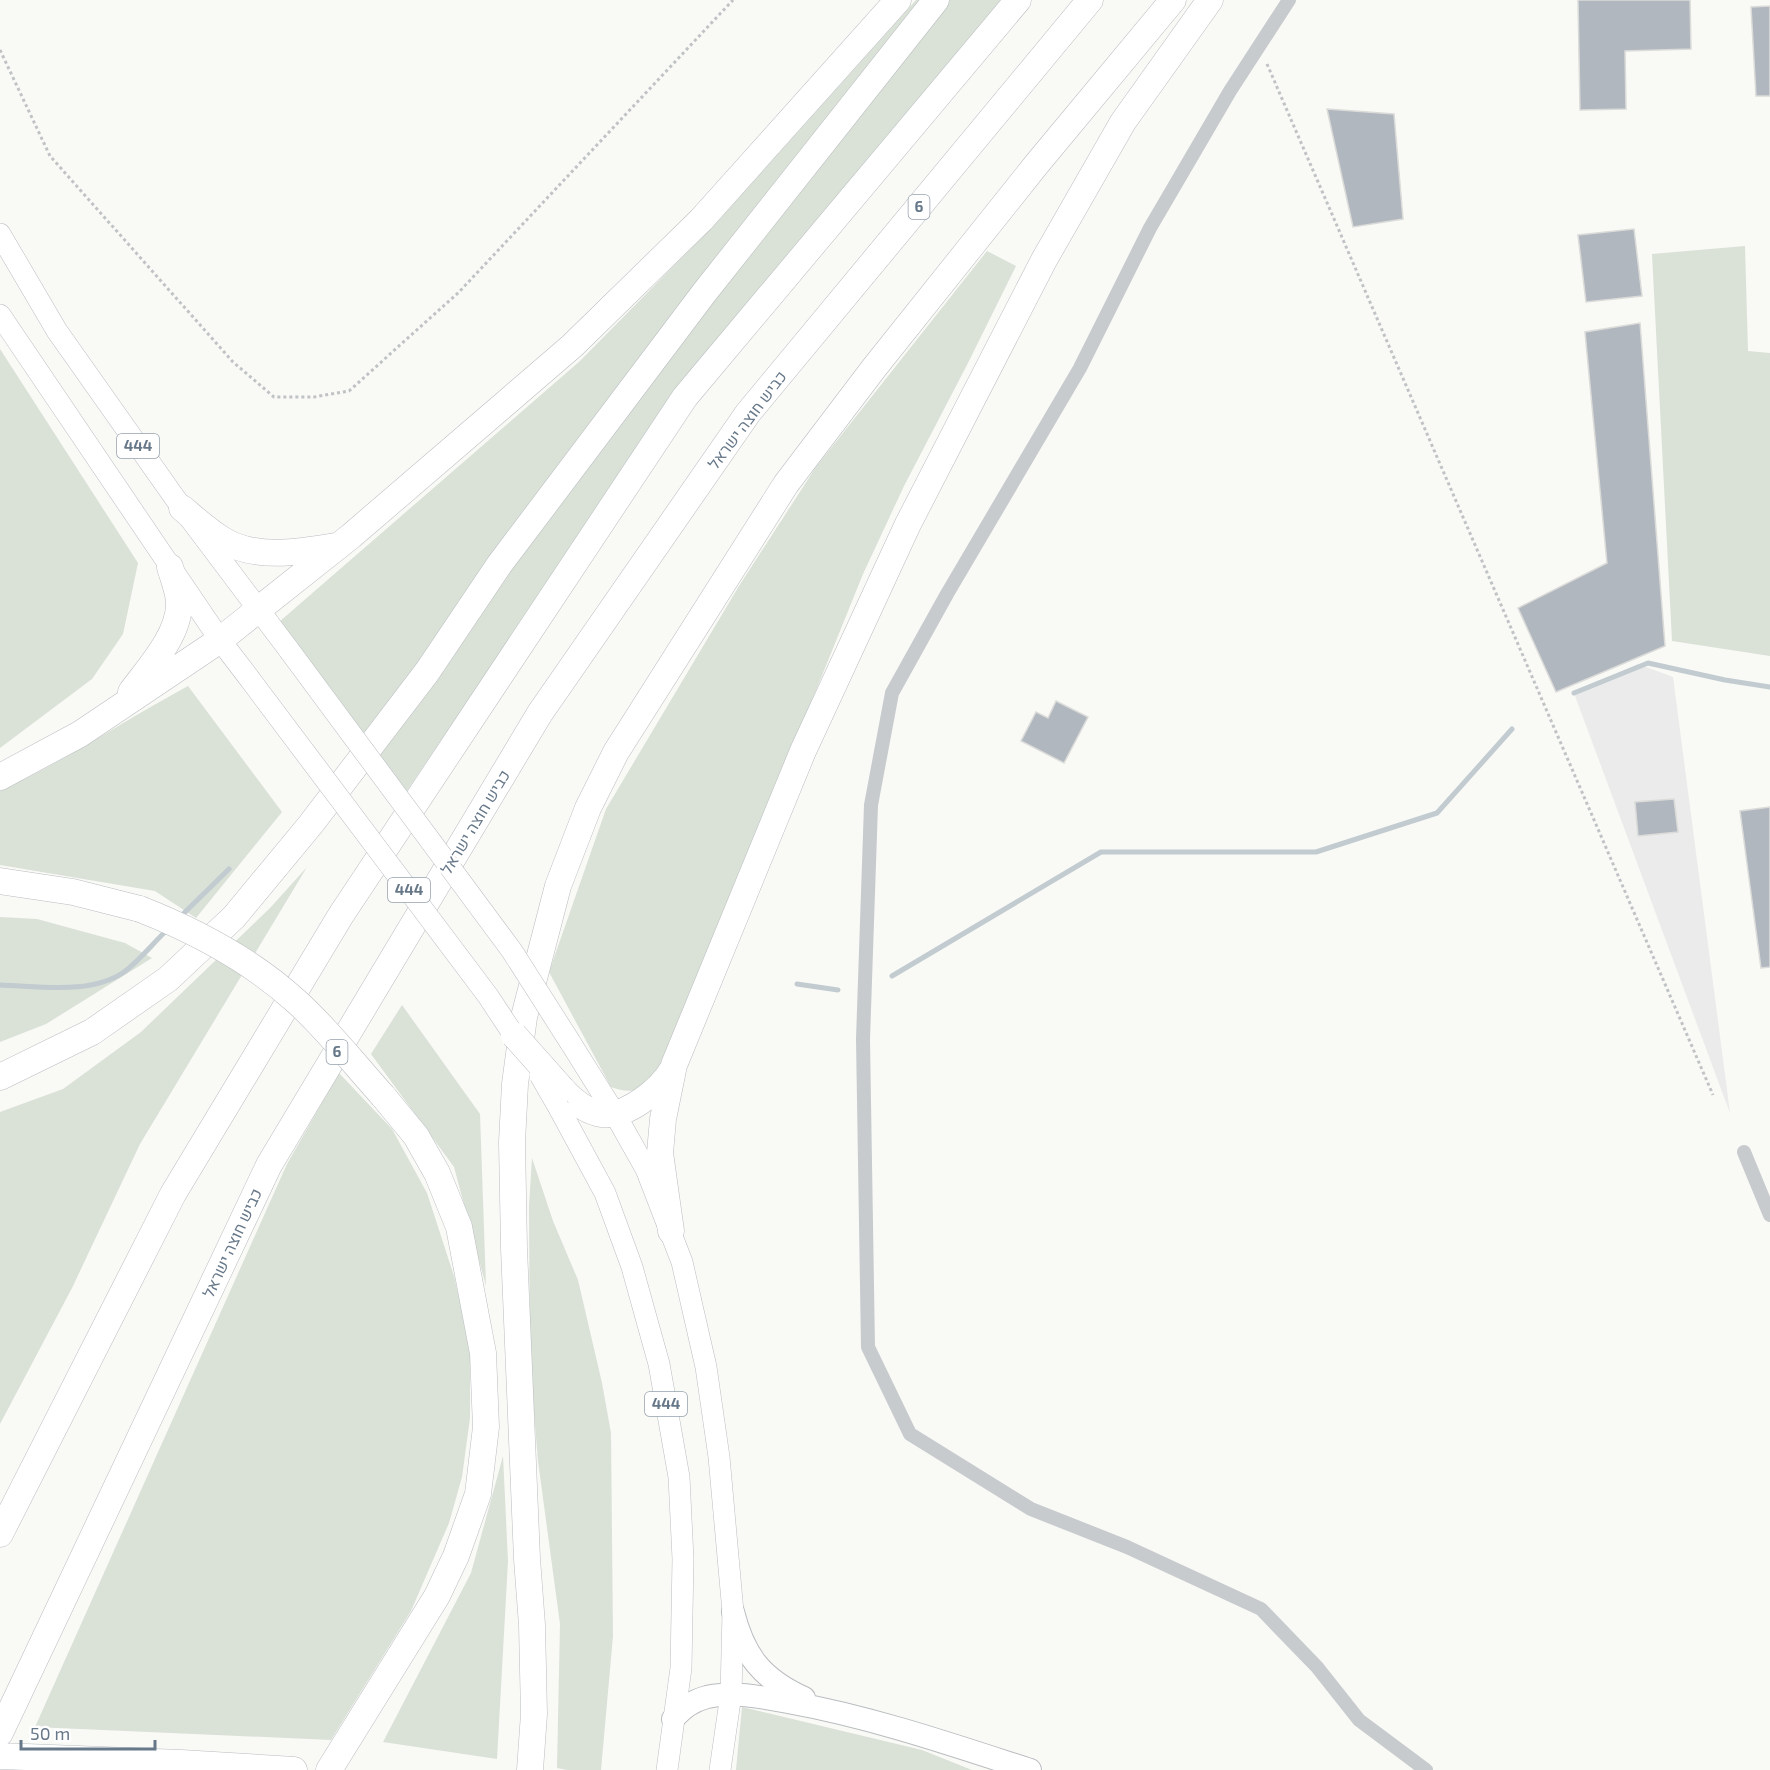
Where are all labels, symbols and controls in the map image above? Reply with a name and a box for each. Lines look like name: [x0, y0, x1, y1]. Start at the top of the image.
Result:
road number: 6: [908, 195, 930, 219]
street label: כביש חוצה ישראל: [703, 367, 790, 473]
road number: 444: [117, 434, 159, 458]
street label: כביש חוצה ישראל: [436, 766, 513, 877]
road number: 444: [388, 878, 430, 902]
road number: 6: [326, 1040, 348, 1064]
street label: כביש חוצה ישראל: [198, 1185, 265, 1300]
road number: 444: [645, 1392, 687, 1416]
scale bar: [21, 1713, 154, 1751]
text: 50 m: [30, 1722, 70, 1744]

